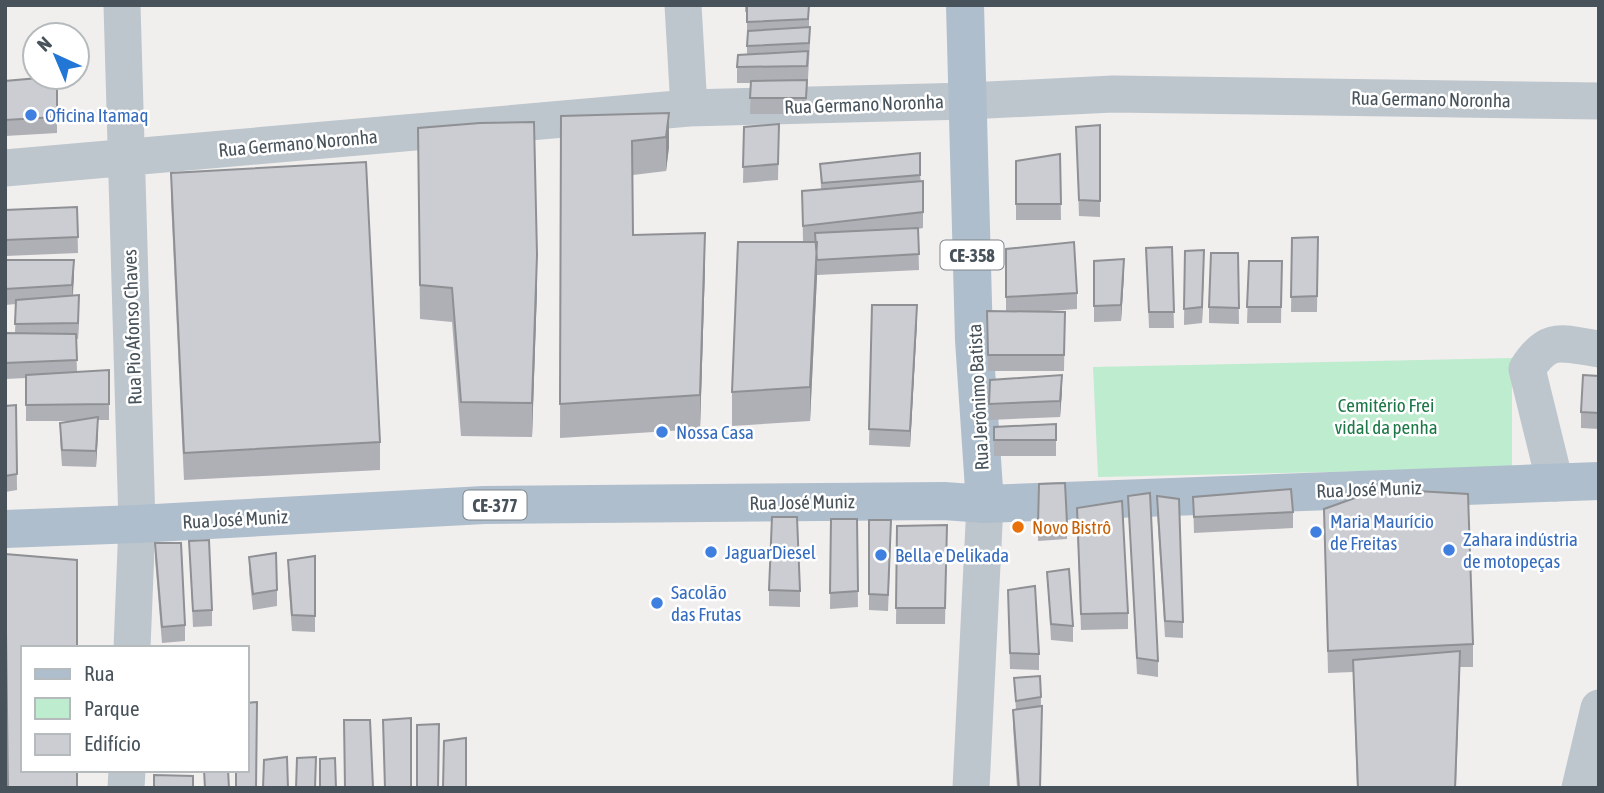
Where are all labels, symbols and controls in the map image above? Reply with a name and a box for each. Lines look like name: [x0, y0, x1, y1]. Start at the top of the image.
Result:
north arrow: [21, 21, 91, 91]
text: N: [33, 32, 56, 56]
street label: Rua Germano Noronha: [1351, 87, 1511, 111]
street label: Rua Germano Noronha: [784, 90, 944, 118]
place label: Oficina Itamaq: [45, 104, 148, 126]
marker: Oficina Itamaq: [23, 107, 39, 123]
street label: Rua Germano Noronha: [218, 125, 378, 161]
road number: CE-358: [940, 241, 1004, 270]
street label: Rua Pio Afonso Chaves: [118, 249, 146, 405]
street label: Rua Jerônimo Batista: [963, 323, 993, 471]
park label: Cemitério Frei vidal da penha: [1334, 394, 1438, 438]
place label: Nossa Casa: [676, 421, 754, 443]
marker: Nossa Casa: [654, 424, 670, 440]
street label: Rua José Muniz: [1316, 476, 1422, 502]
road number: CE-377: [463, 490, 526, 520]
street label: Rua José Muniz: [749, 490, 855, 514]
street label: Rua José Muniz: [182, 505, 288, 533]
place label: Maria Maurício de Freitas: [1330, 510, 1434, 554]
place label: Novo Bistrô: [1032, 516, 1111, 538]
marker: Novo Bistrô: [1010, 519, 1026, 535]
marker: Maria Maurício de Freitas: [1308, 524, 1324, 540]
place label: Zahara indústria de motopeças: [1463, 528, 1578, 572]
place label: JaguarDiesel: [725, 541, 816, 563]
marker: Zahara indústria de motopeças: [1441, 542, 1457, 558]
marker: JaguarDiesel: [703, 544, 719, 560]
place label: Bella e Delikada: [895, 544, 1009, 566]
marker: Bella e Delikada: [873, 547, 889, 563]
place label: Sacolão das Frutas: [671, 581, 742, 625]
marker: Sacolão das Frutas: [649, 595, 665, 611]
legend: [21, 646, 248, 772]
text: Rua: [84, 661, 114, 685]
text: Parque: [84, 696, 139, 720]
text: Edifício: [84, 731, 141, 755]

